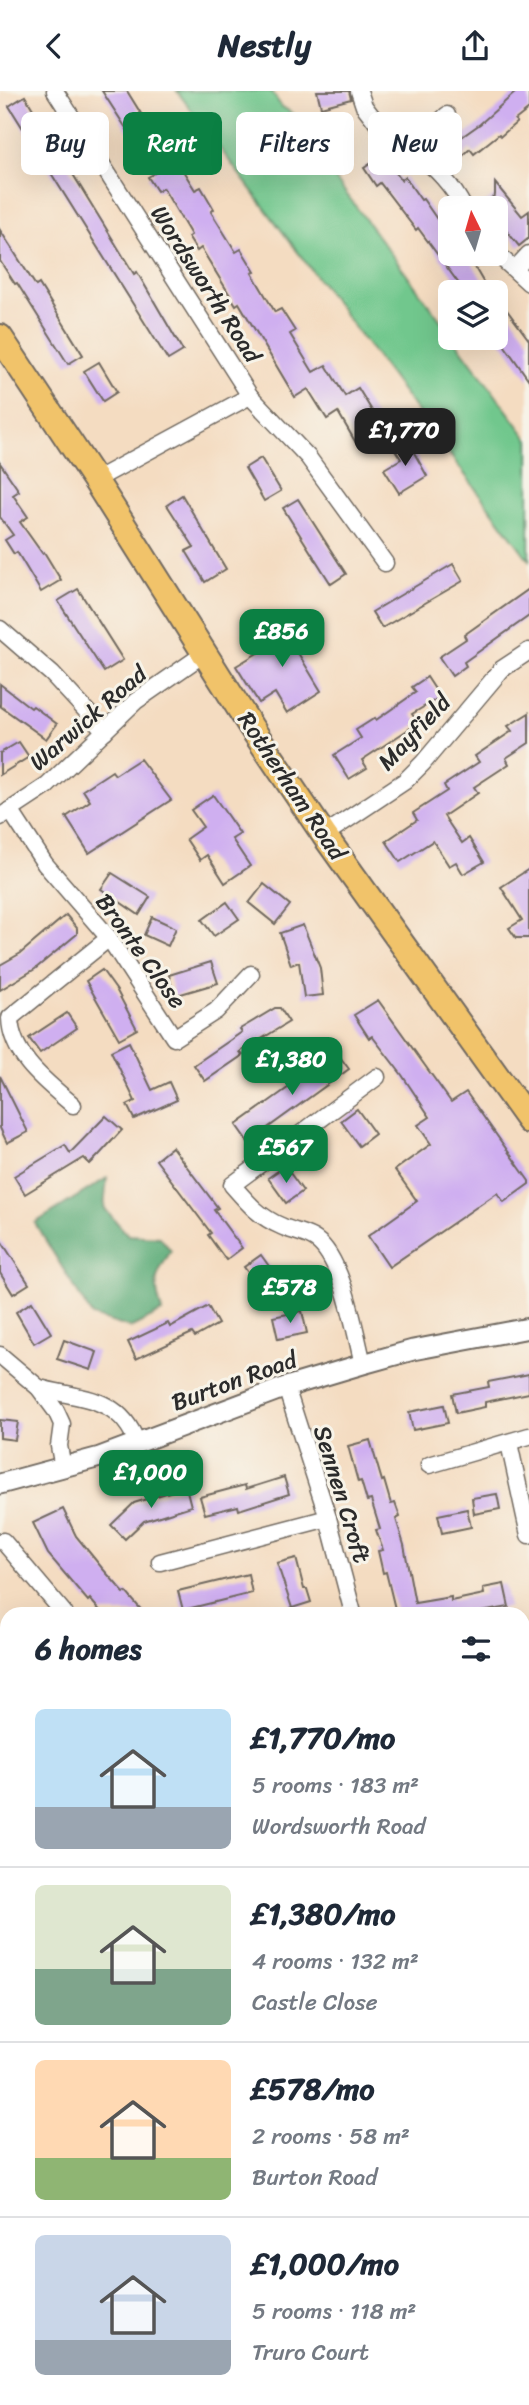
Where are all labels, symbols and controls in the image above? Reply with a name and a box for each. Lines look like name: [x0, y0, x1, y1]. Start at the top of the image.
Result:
text: Nestly: [218, 17, 311, 74]
icon: back: [35, 27, 73, 65]
icon: share: [456, 27, 494, 65]
chip: Buy: [21, 112, 109, 175]
chip: Rent: [123, 112, 222, 175]
chip: Filters: [236, 112, 354, 175]
chip: New: [368, 112, 462, 175]
north arrow: [438, 196, 508, 266]
map controls: [438, 196, 508, 350]
street label: Wordsworth Road: [139, 197, 274, 373]
button: layers: [438, 280, 508, 350]
pin: £1,770: [348, 409, 462, 468]
text: £1,770: [370, 410, 440, 451]
pin: £856: [241, 609, 323, 669]
text: £856: [255, 611, 309, 652]
street label: Warwick Road: [19, 653, 158, 782]
street label: Mayfield: [367, 682, 462, 781]
street label: Rotherham Road: [226, 703, 358, 870]
street label: Bronte Close: [84, 884, 198, 1018]
pin: £1,380: [235, 1037, 349, 1097]
text: £1,380: [257, 1039, 327, 1080]
pin: £567: [245, 1125, 327, 1185]
text: £567: [260, 1127, 312, 1168]
pin: £578: [249, 1265, 331, 1325]
text: £578: [263, 1267, 317, 1308]
street label: Burton Road: [165, 1338, 305, 1423]
street label: Sennen Croft: [301, 1420, 383, 1569]
pin: £1,000: [94, 1451, 208, 1510]
text: £1,000: [115, 1452, 187, 1493]
text: 6 homes: [35, 1622, 142, 1676]
icon: filters: [457, 1630, 495, 1668]
text: £1,770/mo: [252, 1711, 395, 1765]
icon: home: [91, 1737, 175, 1821]
text: 5 rooms · 183 m²: [252, 1765, 419, 1806]
text: Wordsworth Road: [252, 1806, 426, 1847]
text: £1,380/mo: [252, 1887, 396, 1941]
icon: home: [91, 1913, 175, 1997]
text: 4 rooms · 132 m²: [252, 1941, 419, 1982]
text: Castle Close: [252, 1982, 378, 2023]
text: £578/mo: [252, 2062, 375, 2116]
icon: home: [91, 2088, 175, 2172]
text: 2 rooms · 58 m²: [252, 2116, 410, 2157]
text: Burton Road: [252, 2157, 378, 2198]
text: £1,000/mo: [252, 2237, 399, 2291]
icon: home: [91, 2263, 175, 2347]
text: 5 rooms · 118 m²: [252, 2291, 416, 2332]
text: Truro Court: [252, 2332, 369, 2373]

